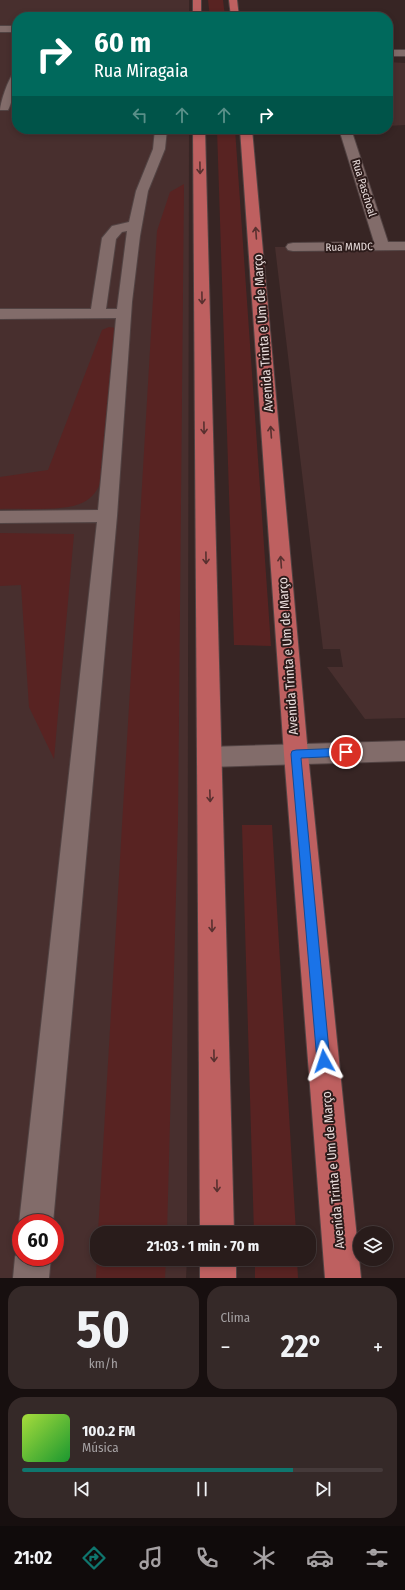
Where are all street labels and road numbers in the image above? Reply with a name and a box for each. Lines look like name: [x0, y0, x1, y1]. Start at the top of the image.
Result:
street label: Rua Paschoal: [349, 158, 379, 218]
street label: Rua MMDC: [325, 240, 373, 254]
street label: Avenida Trinta e Um de Março: [250, 254, 276, 412]
street label: Avenida Trinta e Um de Março: [275, 577, 301, 735]
street label: Avenida Trinta e Um de Março: [319, 1091, 347, 1249]

